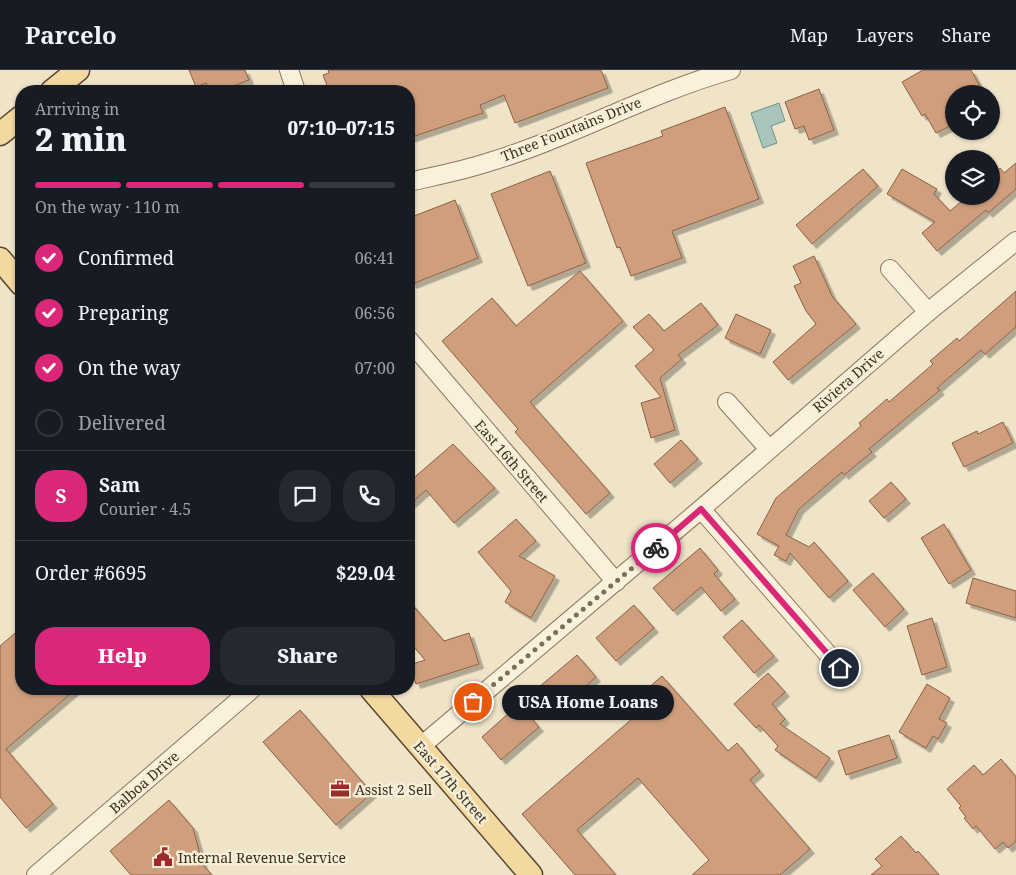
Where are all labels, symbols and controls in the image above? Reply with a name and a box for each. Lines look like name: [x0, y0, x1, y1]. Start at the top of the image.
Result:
text: Parcelo: [25, 18, 117, 51]
text: Map: [790, 23, 828, 47]
text: Layers: [856, 23, 914, 47]
text: Share: [942, 23, 991, 47]
map controls: [945, 85, 1000, 205]
button: locate: [945, 85, 1000, 140]
street label: Three Fountains Drive: [498, 92, 644, 166]
text: Arriving in: [35, 98, 119, 120]
text: 07:10–07:15: [287, 115, 395, 141]
text: 2 min: [35, 117, 127, 160]
button: layers: [945, 150, 1000, 205]
text: On the way · 110 m: [35, 196, 180, 218]
icon: check: [35, 244, 63, 272]
text: Confirmed: [78, 245, 174, 271]
text: 06:41: [355, 247, 395, 269]
icon: check: [35, 299, 63, 327]
text: Preparing: [78, 300, 168, 326]
text: 06:56: [355, 302, 395, 324]
street label: Riviera Drive: [808, 344, 888, 416]
icon: check: [35, 354, 63, 382]
text: On the way: [78, 355, 181, 381]
text: 07:00: [355, 357, 395, 379]
text: Delivered: [78, 410, 166, 436]
street label: East 16th Street: [471, 416, 553, 506]
button: chat: [279, 470, 331, 522]
button: phone: [343, 470, 395, 522]
text: Sam: [99, 472, 140, 498]
text: S: [55, 483, 67, 509]
text: Courier · 4.5: [99, 498, 191, 520]
courier: [631, 523, 681, 573]
icon: bike: [642, 534, 670, 562]
text: Order #6695: [35, 560, 147, 586]
text: $29.04: [336, 560, 395, 586]
button: Help: [35, 627, 210, 685]
button: Share: [220, 627, 395, 685]
pin: [819, 647, 861, 689]
icon: home: [826, 654, 854, 682]
pin: [452, 681, 494, 723]
callout: USA Home Loans: [503, 684, 676, 720]
icon: bag: [459, 688, 487, 716]
text: USA Home Loans: [518, 691, 658, 713]
street label: East 17th Street: [410, 737, 492, 827]
street label: Balboa Drive: [105, 746, 183, 818]
office icon: Assist 2 Sell: [329, 778, 351, 800]
place label: Assist 2 Sell: [355, 780, 433, 799]
public building icon: Internal Revenue Service: [152, 846, 174, 868]
place label: Internal Revenue Service: [178, 848, 346, 867]

